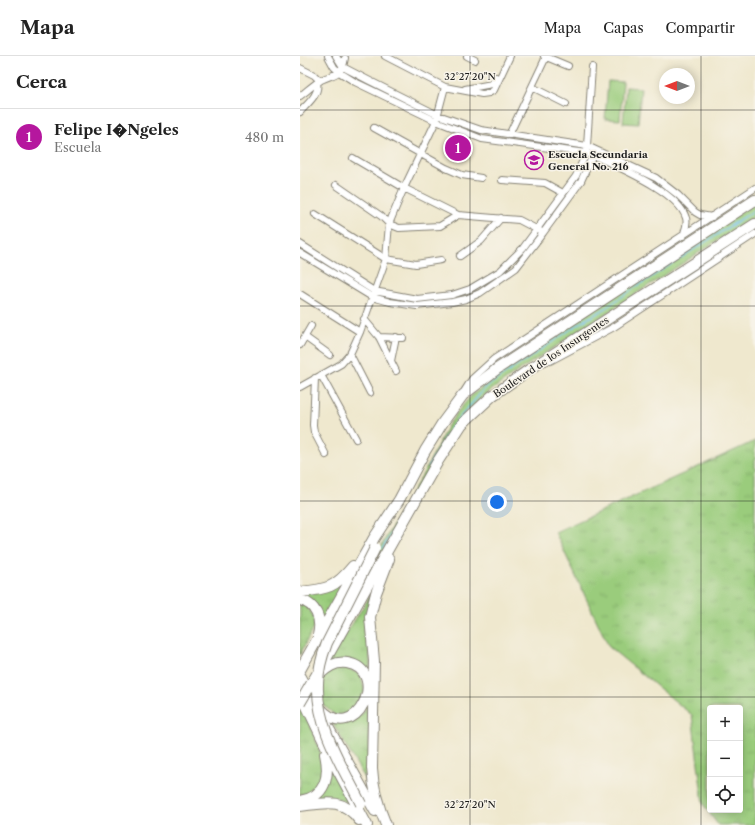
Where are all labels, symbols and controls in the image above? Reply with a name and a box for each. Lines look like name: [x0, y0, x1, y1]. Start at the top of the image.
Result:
text: Mapa: [20, 16, 75, 39]
text: Mapa: [544, 19, 581, 37]
text: Capas: [603, 19, 644, 37]
text: Compartir: [666, 19, 735, 37]
north arrow: [659, 68, 695, 104]
text: 32°27'20"N: [444, 70, 496, 83]
text: Cerca: [16, 72, 67, 92]
text: Felipe I�Ngeles: [54, 120, 179, 139]
text: 1: [26, 129, 32, 145]
text: 480 m: [245, 129, 284, 145]
pin: 1: [445, 133, 471, 163]
text: Escuela: [54, 139, 101, 155]
place label: Escuela Secundaria General No. 216: [548, 148, 648, 173]
school or university icon: Escuela Secundaria General No. 216: [523, 149, 545, 171]
street label: Boulevard de los Insurgentes: [491, 313, 611, 401]
your location: [487, 492, 507, 512]
map controls: [707, 705, 743, 813]
button: +: [707, 705, 743, 741]
button: −: [707, 741, 743, 777]
button: locate: [707, 777, 743, 813]
text: 32°27'20"N: [444, 798, 496, 811]

